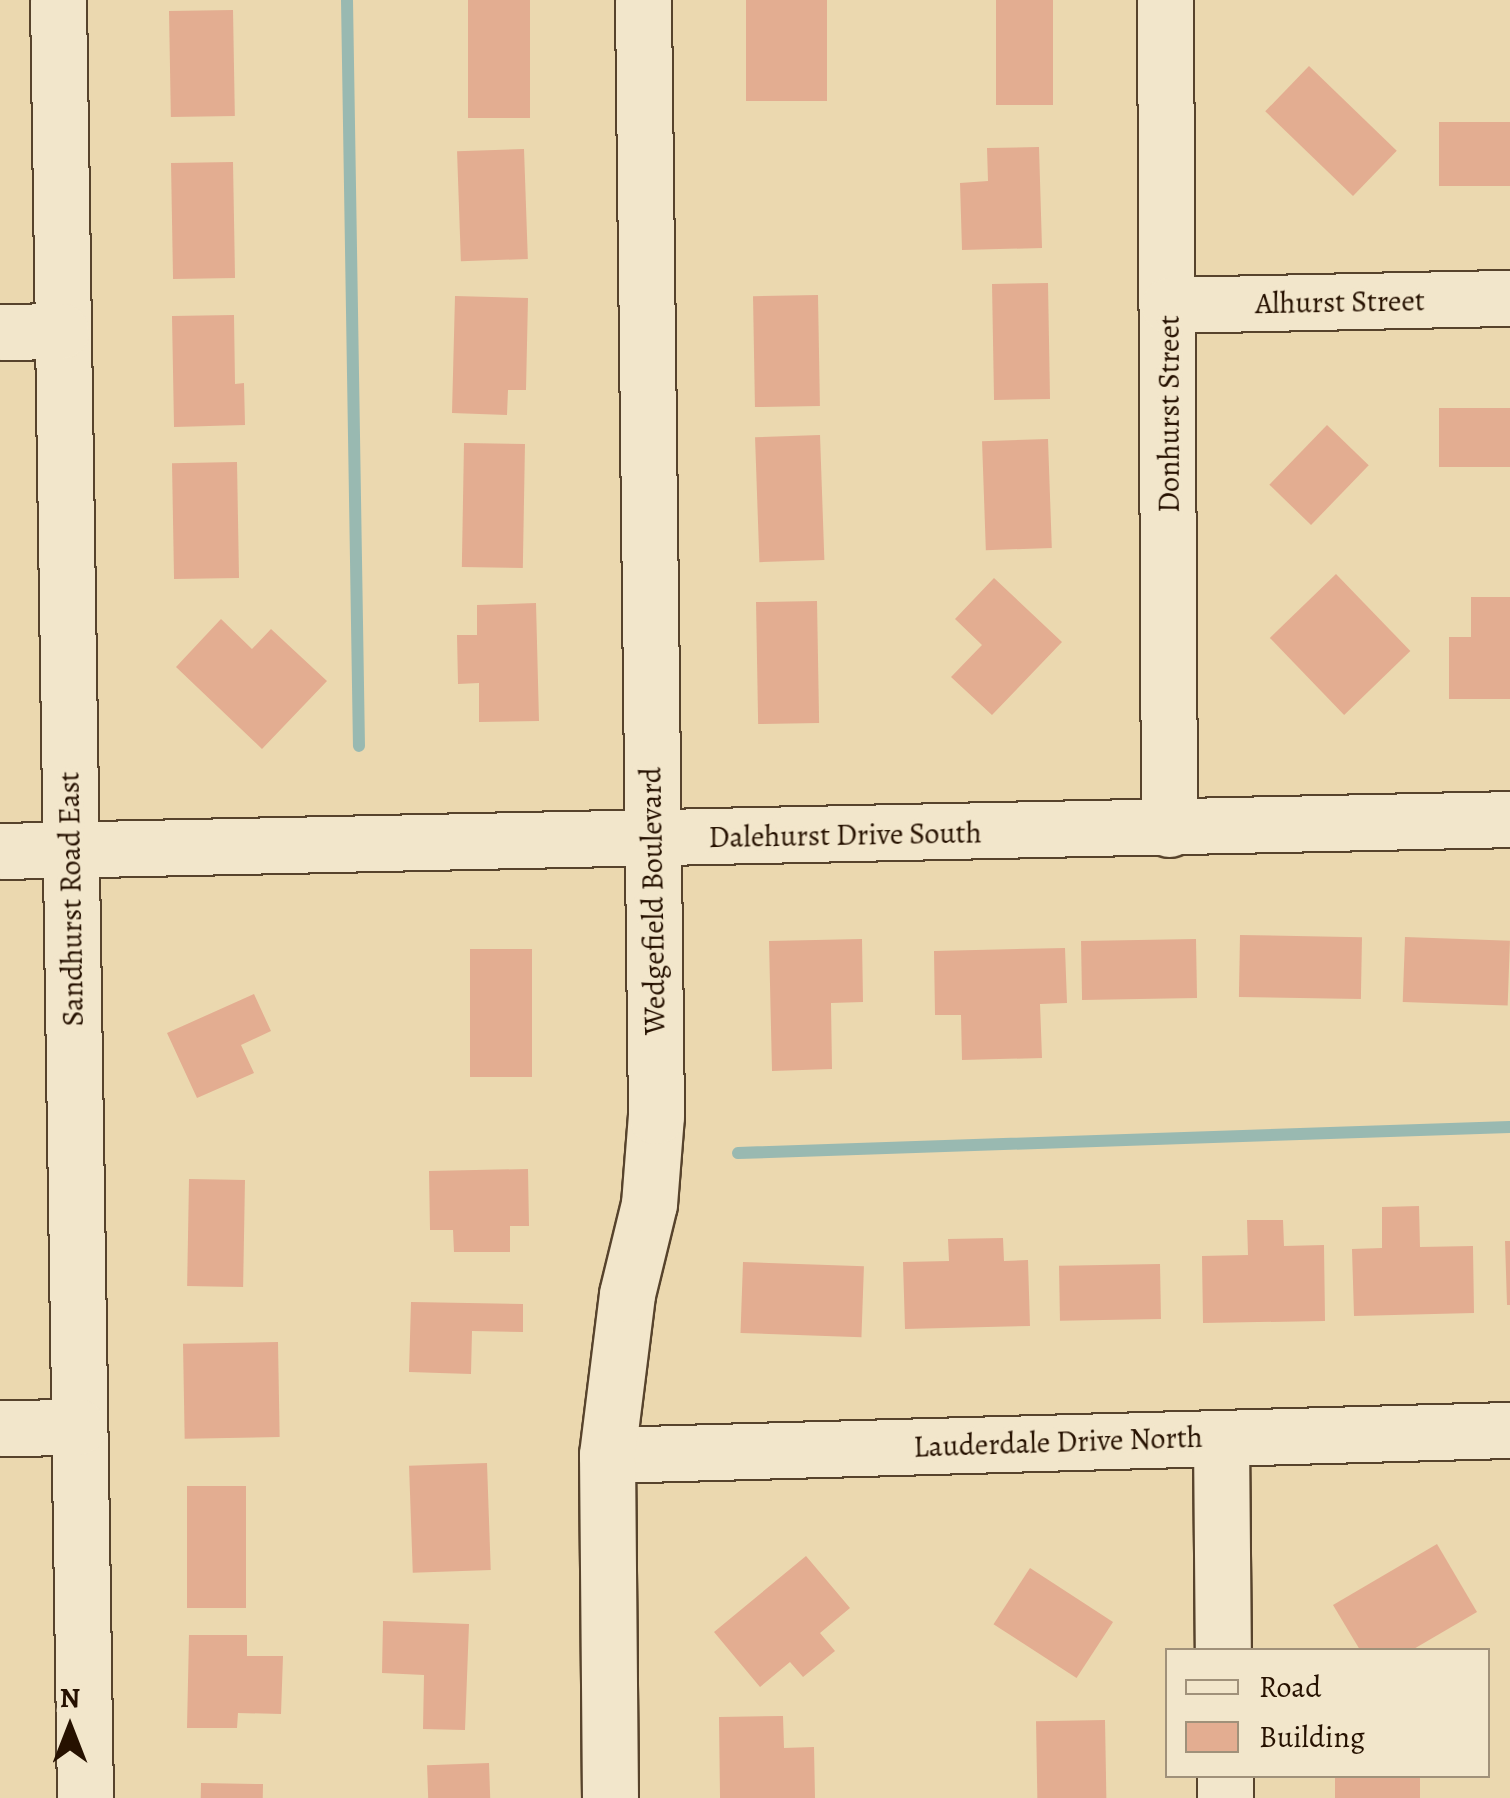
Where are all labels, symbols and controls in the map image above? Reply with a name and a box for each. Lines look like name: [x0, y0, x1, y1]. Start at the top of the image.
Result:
street label: Alhurst Street: [1255, 283, 1425, 321]
street label: Donhurst Street: [1151, 315, 1187, 513]
street label: Wedgefield Boulevard: [633, 767, 673, 1035]
street label: Sandhurst Road East: [51, 771, 91, 1027]
street label: Dalehurst Drive South: [708, 815, 982, 855]
street label: Lauderdale Drive North: [913, 1419, 1203, 1465]
legend: [1165, 1648, 1490, 1778]
text: Road: [1259, 1667, 1321, 1707]
north arrow: [20, 1678, 120, 1778]
text: N: [60, 1679, 80, 1717]
text: Building: [1259, 1717, 1365, 1757]

